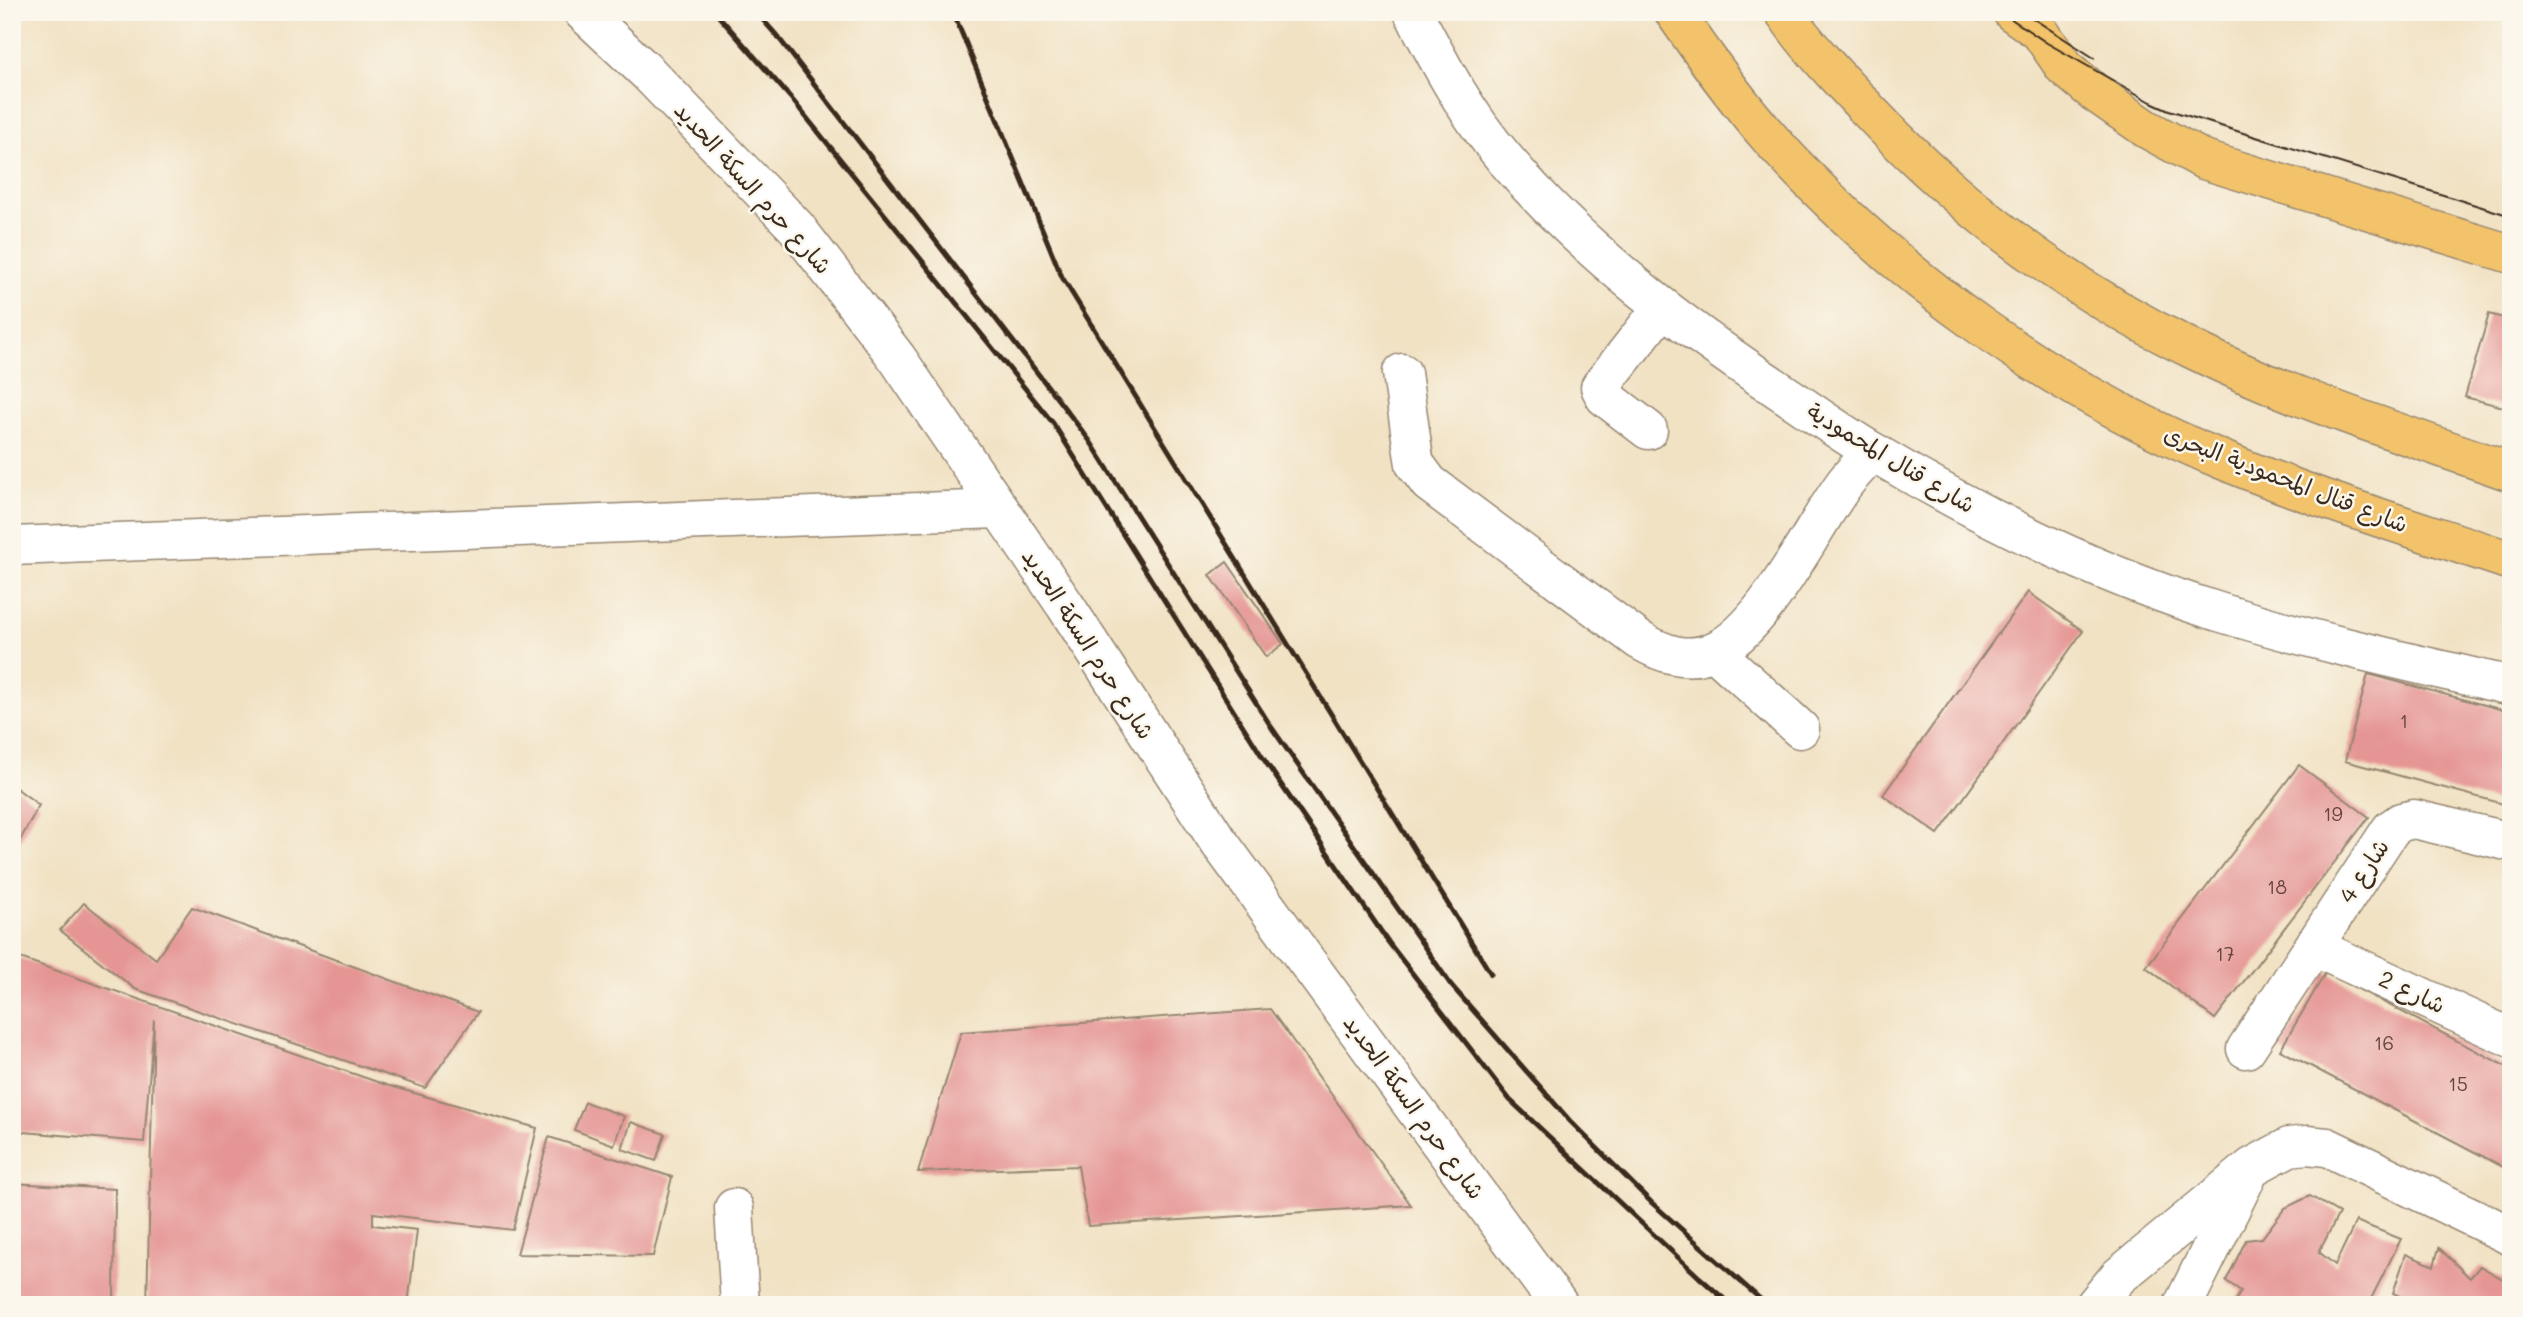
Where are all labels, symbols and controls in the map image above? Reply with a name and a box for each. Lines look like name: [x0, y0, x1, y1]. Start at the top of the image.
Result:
street label: شارع حرم السكة الحديد: [666, 95, 839, 282]
street label: شارع قنال المحمودية: [1801, 395, 1981, 521]
street label: شارع قنال المحمودية البحرى: [2159, 418, 2413, 540]
street label: شارع حرم السكة الحديد: [1013, 542, 1162, 746]
house number: 1: [2400, 708, 2408, 733]
house number: 19: [2323, 801, 2343, 826]
street label: شارع 4: [2331, 833, 2397, 909]
house number: 18: [2267, 874, 2287, 899]
house number: 17: [2215, 941, 2235, 966]
street label: شارع 2: [2374, 963, 2450, 1021]
street label: شارع حرم السكة الحديد: [1335, 1008, 1492, 1207]
house number: 16: [2374, 1030, 2394, 1055]
house number: 15: [2448, 1071, 2468, 1096]

